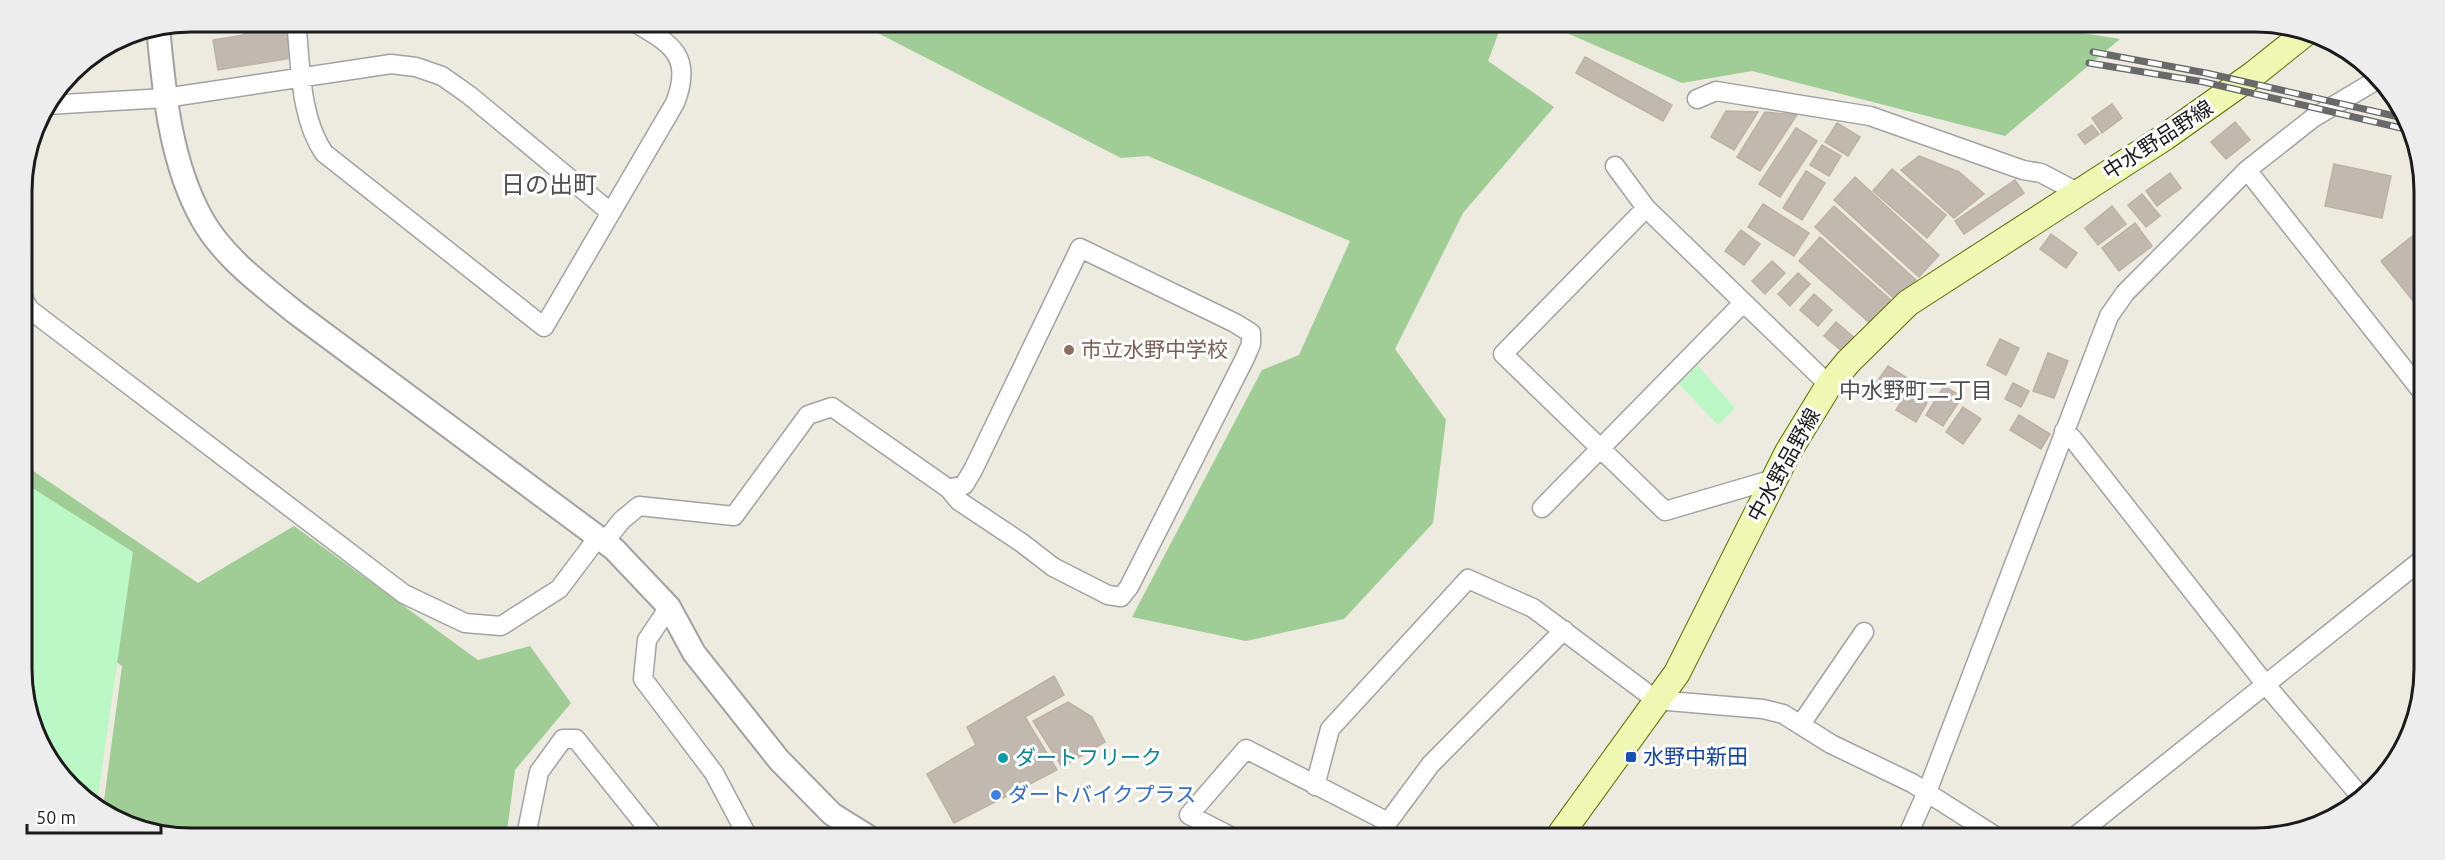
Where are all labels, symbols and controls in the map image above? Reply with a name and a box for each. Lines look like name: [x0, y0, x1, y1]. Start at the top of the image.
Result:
street label: 中水野品野線: [2098, 95, 2217, 184]
district label: 日の出町: [501, 171, 597, 198]
place label: 市立水野中学校: [1081, 337, 1228, 361]
marker: 市立水野中学校: [1062, 343, 1076, 357]
district label: 中水野町二丁目: [1839, 377, 1993, 402]
street label: 中水野品野線: [1742, 404, 1824, 525]
place label: 水野中新田: [1643, 744, 1748, 768]
place label: ダートフリーク: [1015, 745, 1162, 769]
marker: 水野中新田: [1624, 750, 1638, 764]
marker: ダートフリーク: [996, 751, 1010, 765]
place label: ダートバイクプラス: [1008, 782, 1196, 806]
marker: ダートバイクプラス: [989, 788, 1003, 802]
scale bar: [27, 797, 160, 835]
text: 50 m: [36, 807, 76, 827]

